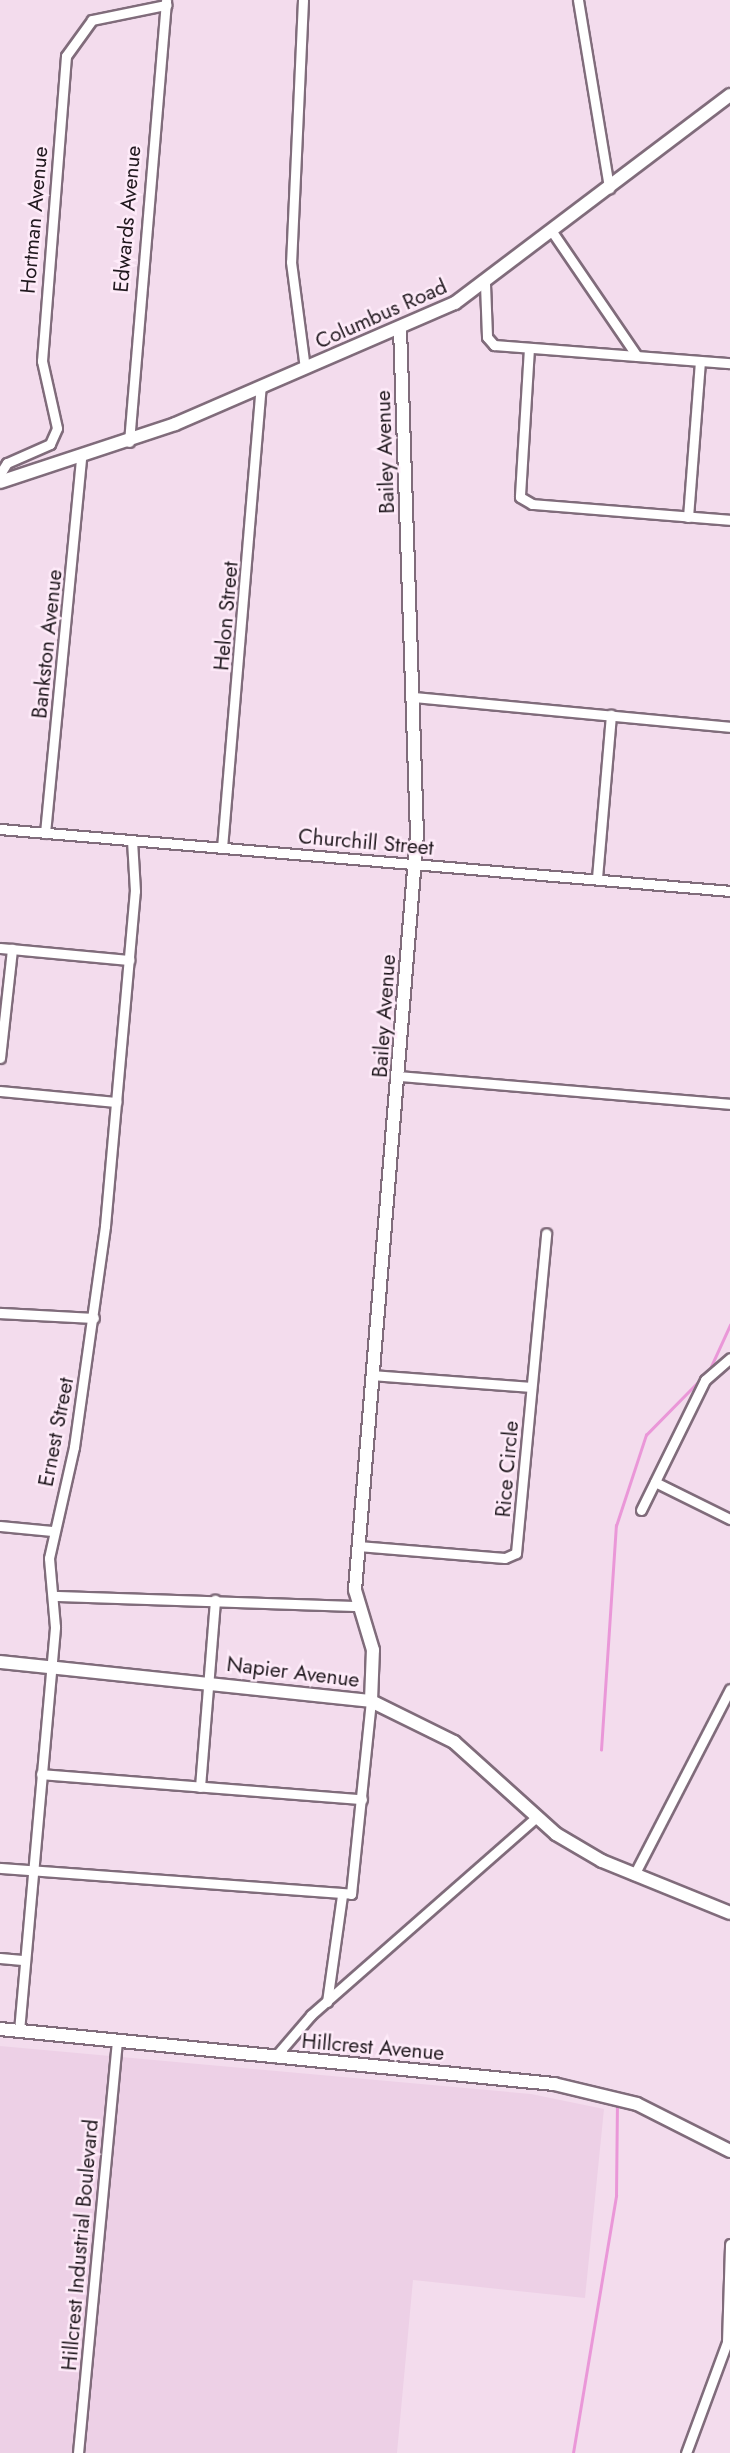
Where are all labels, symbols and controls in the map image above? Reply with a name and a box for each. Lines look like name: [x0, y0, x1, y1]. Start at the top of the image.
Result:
street label: Hortman Avenue: [15, 145, 53, 295]
street label: Edwards Avenue: [108, 145, 146, 293]
street label: Columbus Road: [311, 274, 451, 354]
street label: Bailey Avenue: [370, 390, 400, 514]
street label: Helon Street: [209, 560, 243, 672]
street label: Bankston Avenue: [27, 568, 67, 720]
street label: Churchill Street: [297, 824, 435, 860]
street label: Bailey Avenue: [367, 953, 401, 1079]
street label: Ernest Street: [33, 1375, 79, 1489]
street label: Rice Circle: [490, 1420, 524, 1518]
street label: Napier Avenue: [225, 1651, 361, 1693]
street label: Hillcrest Avenue: [301, 2028, 445, 2066]
street label: Hillcrest Industrial Boulevard: [56, 2118, 104, 2372]

